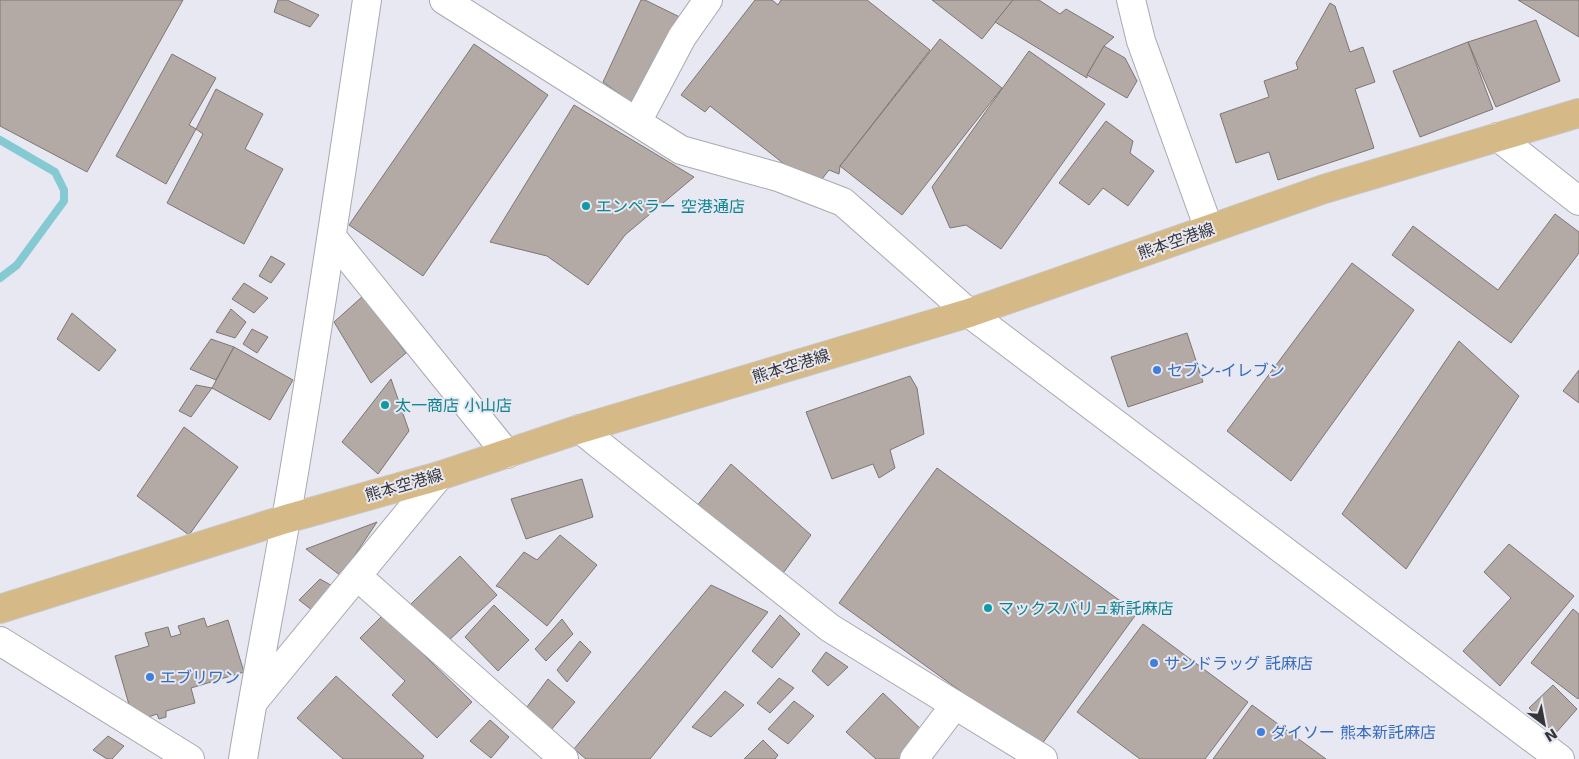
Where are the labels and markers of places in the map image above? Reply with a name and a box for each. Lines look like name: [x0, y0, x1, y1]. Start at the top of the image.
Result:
place label: エンペラー 空港通店: [596, 197, 745, 216]
marker: エンペラー 空港通店: [580, 200, 592, 212]
place label: セブン-イレブン: [1167, 361, 1285, 380]
marker: セブン-イレブン: [1151, 364, 1163, 376]
place label: 太一商店 小山店: [395, 396, 512, 415]
marker: 太一商店 小山店: [379, 399, 391, 411]
place label: マックスバリュ新託麻店: [998, 599, 1174, 618]
marker: マックスバリュ新託麻店: [982, 602, 994, 614]
place label: サンドラッグ 託麻店: [1164, 654, 1313, 673]
marker: サンドラッグ 託麻店: [1148, 657, 1160, 669]
place label: エブリワン: [160, 668, 240, 687]
marker: エブリワン: [144, 671, 156, 683]
place label: ダイソー 熊本新託麻店: [1271, 723, 1436, 742]
marker: ダイソー 熊本新託麻店: [1255, 726, 1267, 738]

